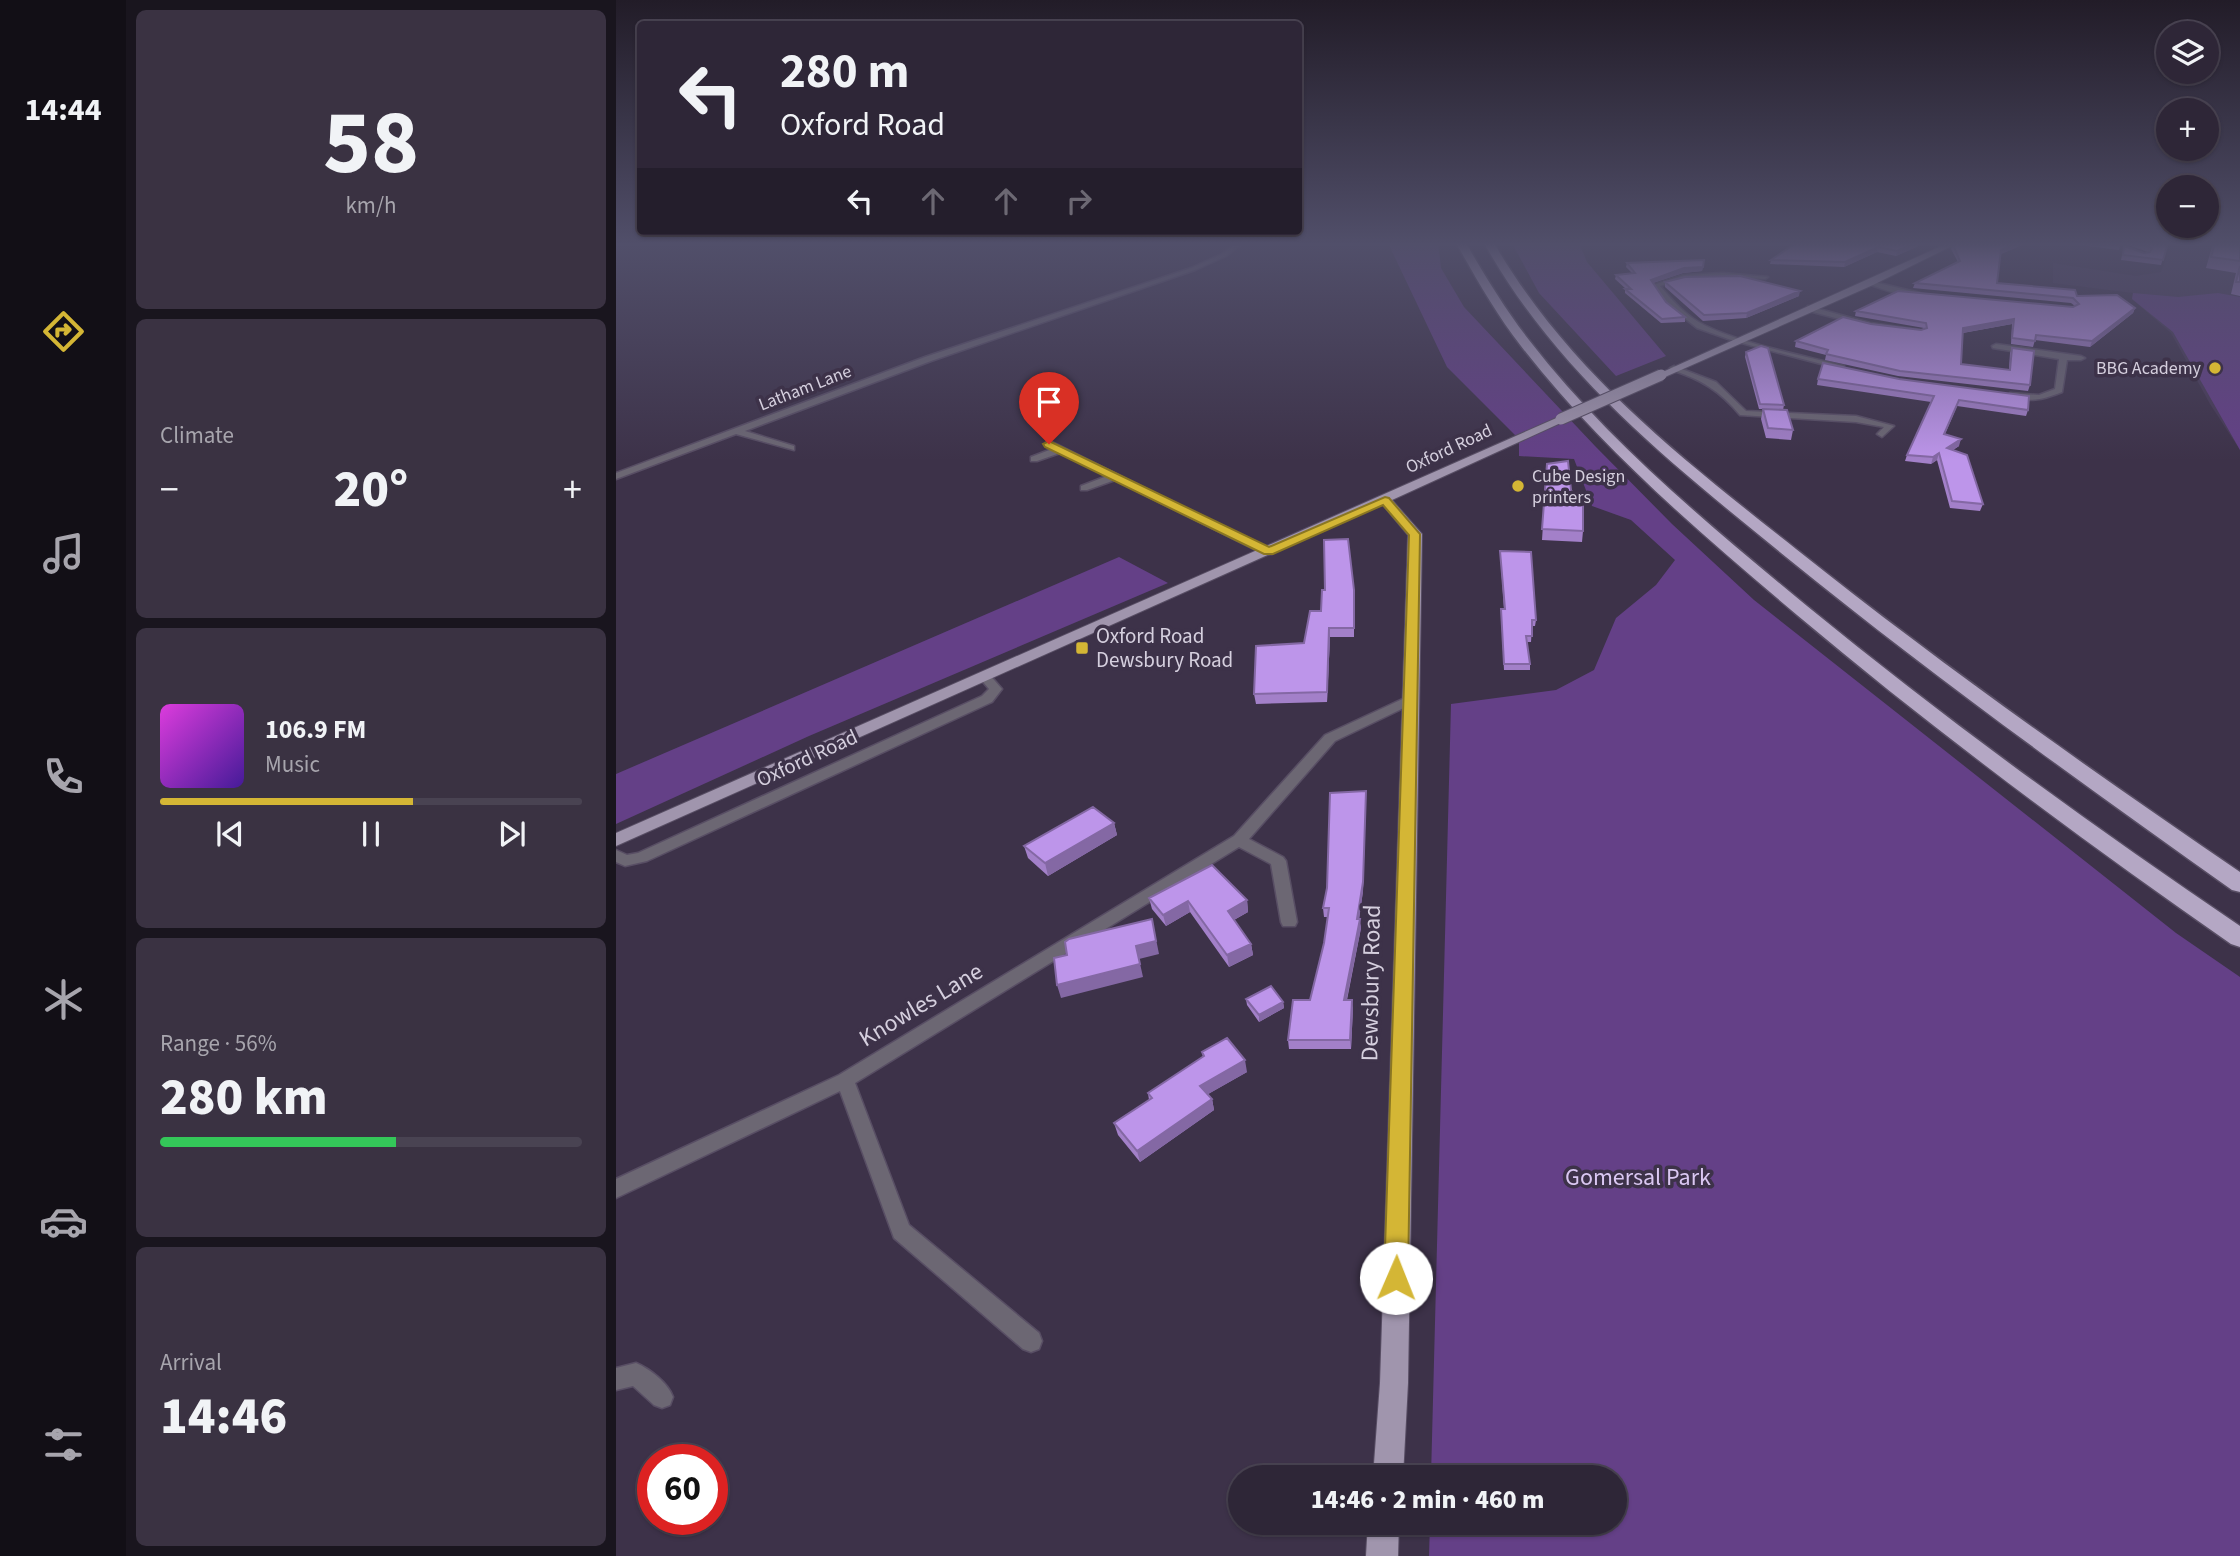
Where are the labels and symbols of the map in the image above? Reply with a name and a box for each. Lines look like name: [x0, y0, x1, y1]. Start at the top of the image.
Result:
place label: BBG Academy: [2096, 356, 2202, 381]
street label: Latham Lane: [755, 359, 855, 417]
marker: BBG Academy: [2207, 360, 2223, 376]
pin: [1019, 372, 1079, 444]
street label: Oxford Road: [1402, 418, 1496, 480]
place label: Cube Design printers: [1532, 464, 1625, 510]
marker: Cube Design printers: [1510, 478, 1526, 494]
place label: Oxford Road Dewsbury Road: [1096, 621, 1233, 675]
marker: Oxford Road Dewsbury Road: [1074, 640, 1090, 656]
street label: Oxford Road: [752, 722, 862, 794]
street label: Dewsbury Road: [1352, 904, 1390, 1062]
street label: Knowles Lane: [852, 954, 990, 1056]
park label: Gomersal Park: [1565, 1160, 1711, 1195]
position arrow: [1359, 1241, 1433, 1315]
speed limit sign: 60: [637, 1444, 728, 1535]

